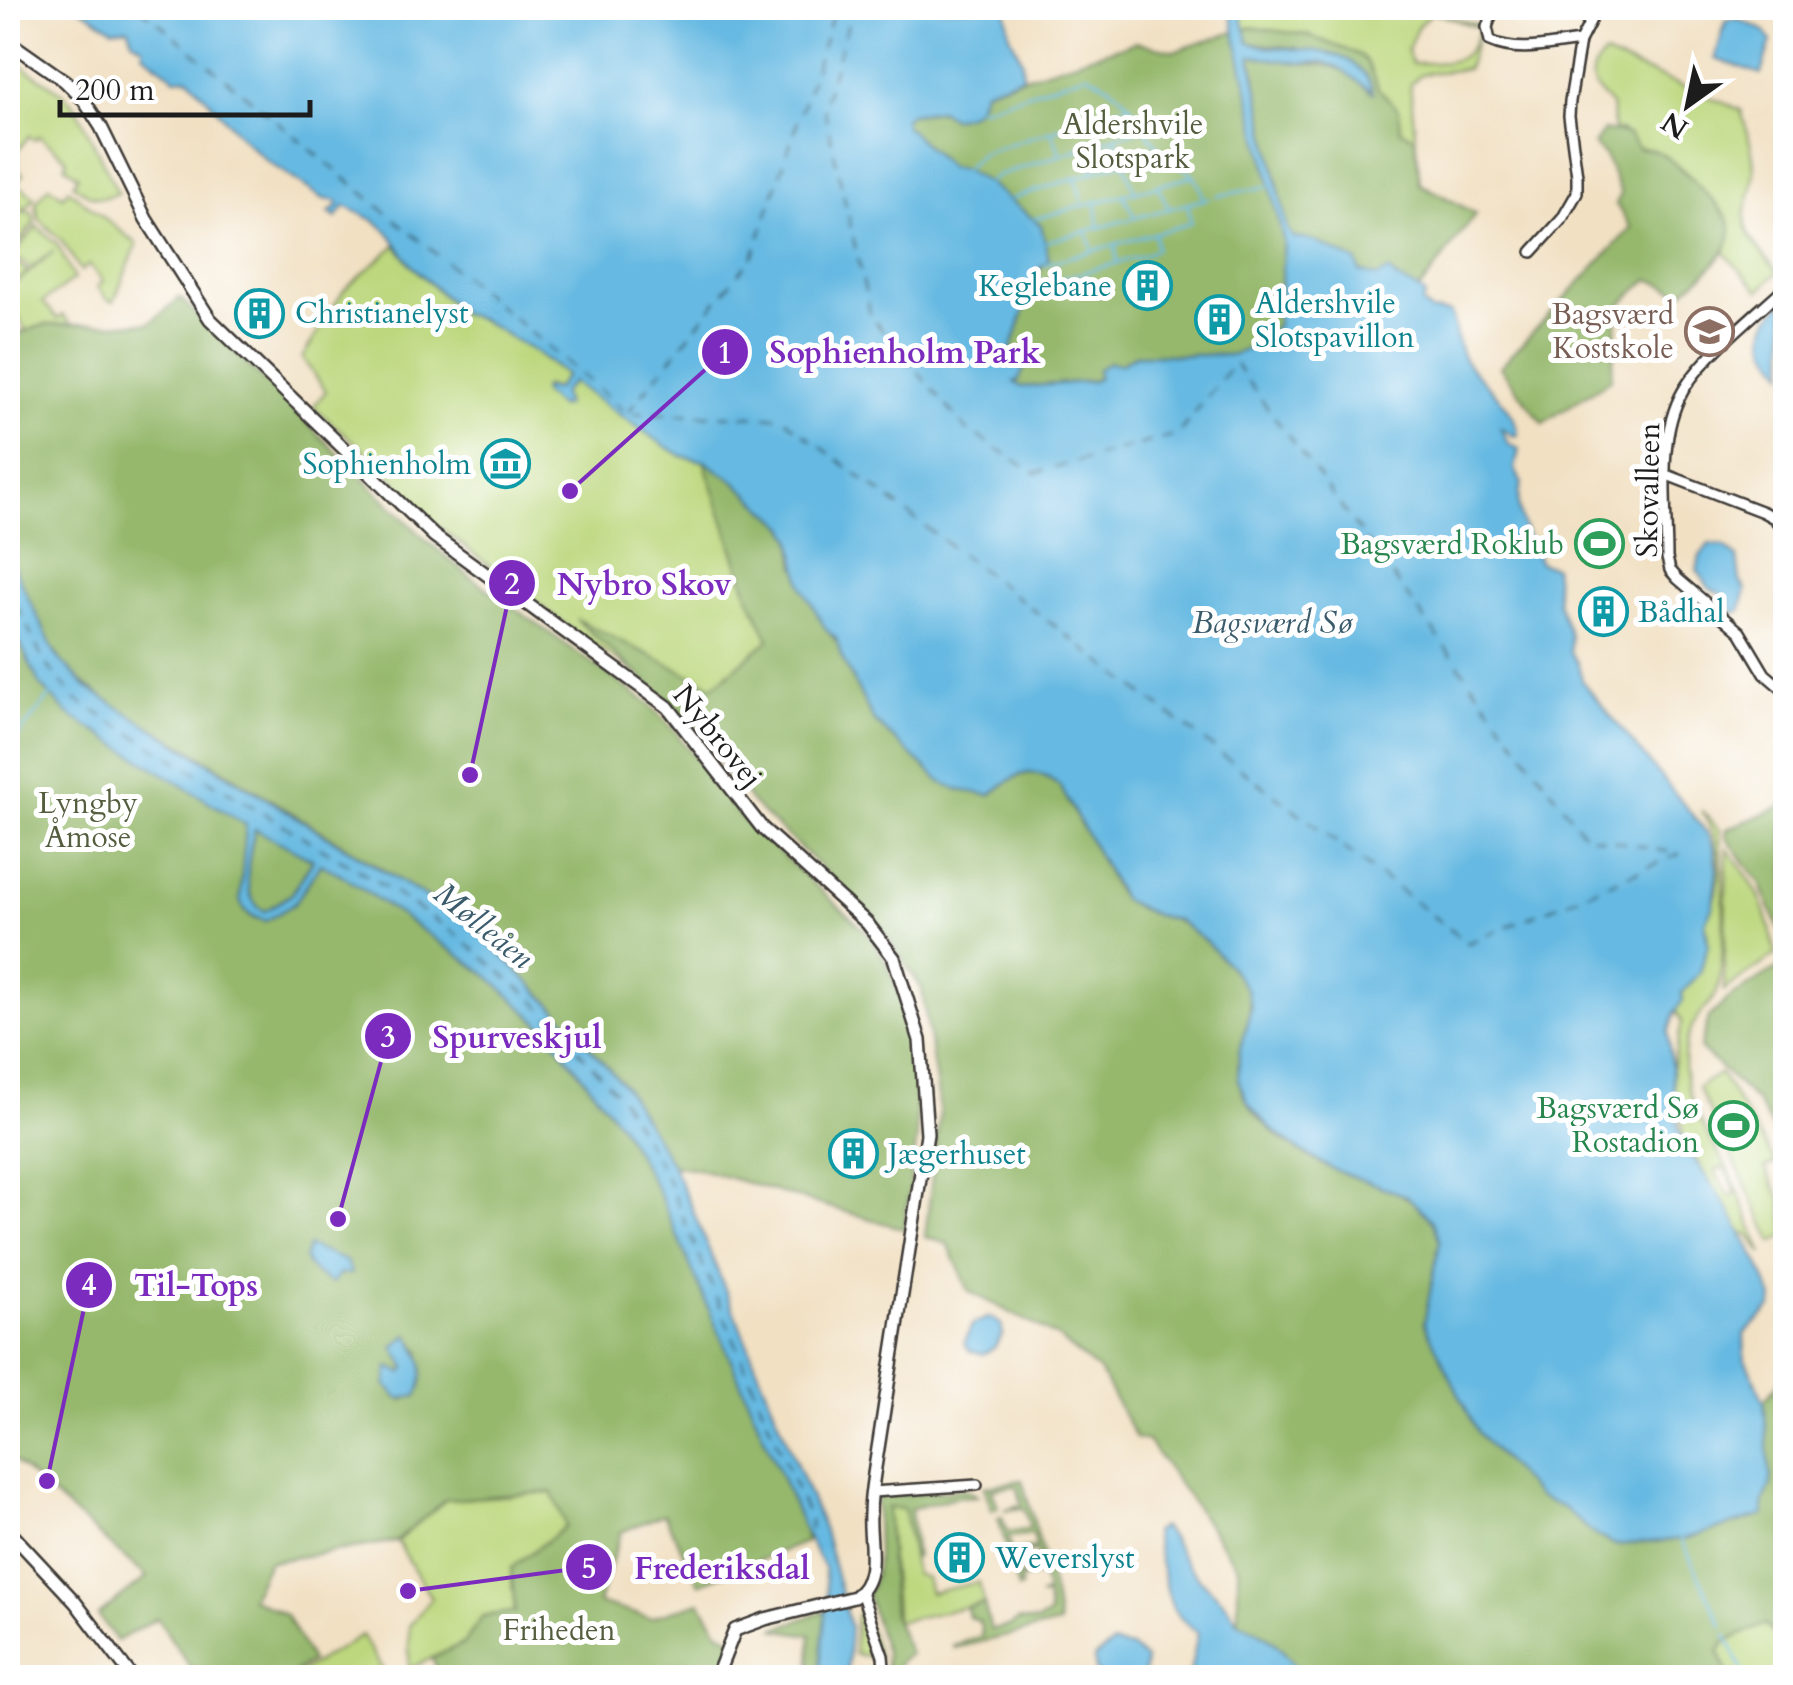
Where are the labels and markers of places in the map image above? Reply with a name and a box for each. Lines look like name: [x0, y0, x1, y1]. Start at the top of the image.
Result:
building icon: Keglebane: [1121, 260, 1173, 312]
place label: Keglebane: [978, 266, 1112, 307]
place label: Aldershvile Slotspavillon: [1255, 283, 1414, 358]
building icon: Christianelyst: [234, 287, 286, 339]
place label: Christianelyst: [295, 293, 469, 334]
building icon: Aldershvile Slotspavillon: [1194, 294, 1246, 346]
place label: Bagsværd Kostskole: [1552, 294, 1674, 369]
school or university icon: Bagsværd Kostskole: [1683, 305, 1735, 357]
callout: Sophienholm Park: [700, 321, 1061, 383]
museum icon: Sophienholm: [480, 438, 532, 490]
place label: Sophienholm: [303, 444, 472, 485]
sports icon: Bagsværd Roklub: [1573, 518, 1625, 570]
place label: Bagsværd Roklub: [1340, 524, 1564, 565]
callout: Nybro Skov: [487, 552, 751, 614]
building icon: Bådhal: [1577, 586, 1629, 638]
place label: Bådhal: [1638, 592, 1725, 633]
callout: Spurveskjul: [363, 1005, 622, 1067]
place label: Bagsværd Sø Rostadion: [1537, 1088, 1699, 1163]
sports icon: Bagsværd Sø Rostadion: [1708, 1099, 1760, 1151]
building icon: Jægerhuset: [827, 1128, 879, 1180]
place label: Jægerhuset: [884, 1134, 1026, 1175]
callout: Til-Tops: [64, 1254, 278, 1316]
building icon: Weverslyst: [934, 1532, 986, 1584]
callout: Frederiksdal: [564, 1536, 830, 1598]
place label: Weverslyst: [994, 1538, 1135, 1579]

